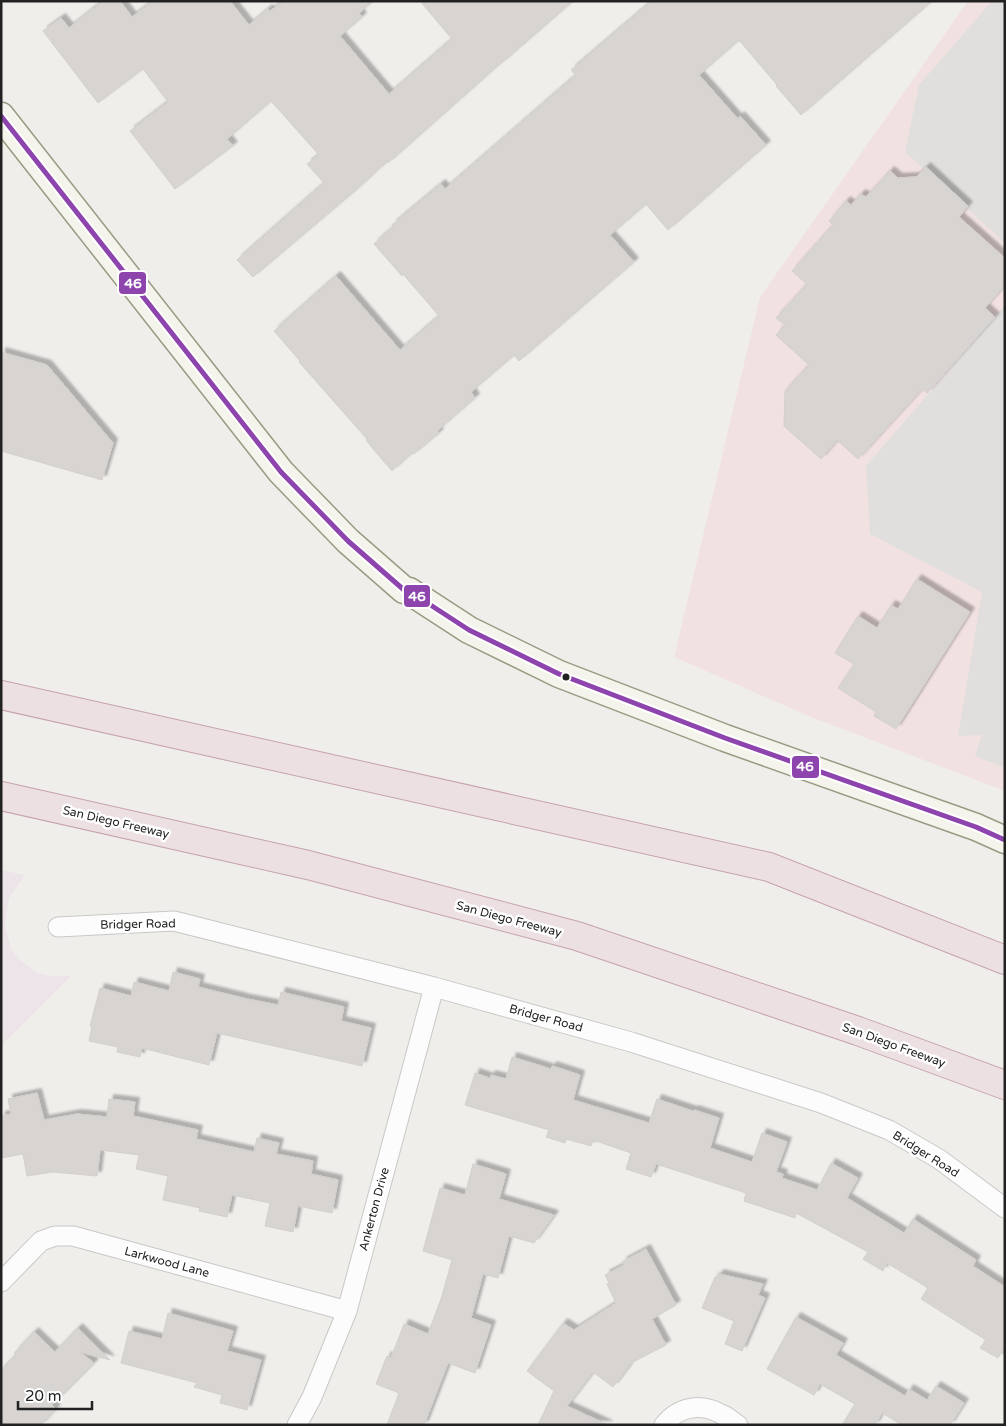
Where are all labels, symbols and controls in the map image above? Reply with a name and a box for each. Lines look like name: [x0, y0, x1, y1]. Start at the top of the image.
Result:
line badge: 46: [118, 271, 147, 295]
text: 46: [124, 275, 142, 292]
line badge: 46: [403, 584, 431, 608]
text: 46: [408, 588, 426, 605]
unlabelled marker: [561, 672, 571, 682]
line badge: 46: [791, 755, 820, 779]
text: 46: [796, 758, 814, 775]
street label: San Diego Freeway: [61, 803, 171, 841]
street label: San Diego Freeway: [455, 898, 564, 940]
street label: Bridger Road: [100, 916, 176, 932]
street label: Bridger Road: [508, 1001, 584, 1035]
street label: San Diego Freeway: [841, 1020, 948, 1070]
street label: Bridger Road: [890, 1128, 962, 1180]
street label: Ankerton Drive: [356, 1166, 392, 1252]
street label: Larkwood Lane: [123, 1244, 211, 1280]
scale bar: [18, 1378, 91, 1410]
text: 20 m: [25, 1387, 62, 1405]

